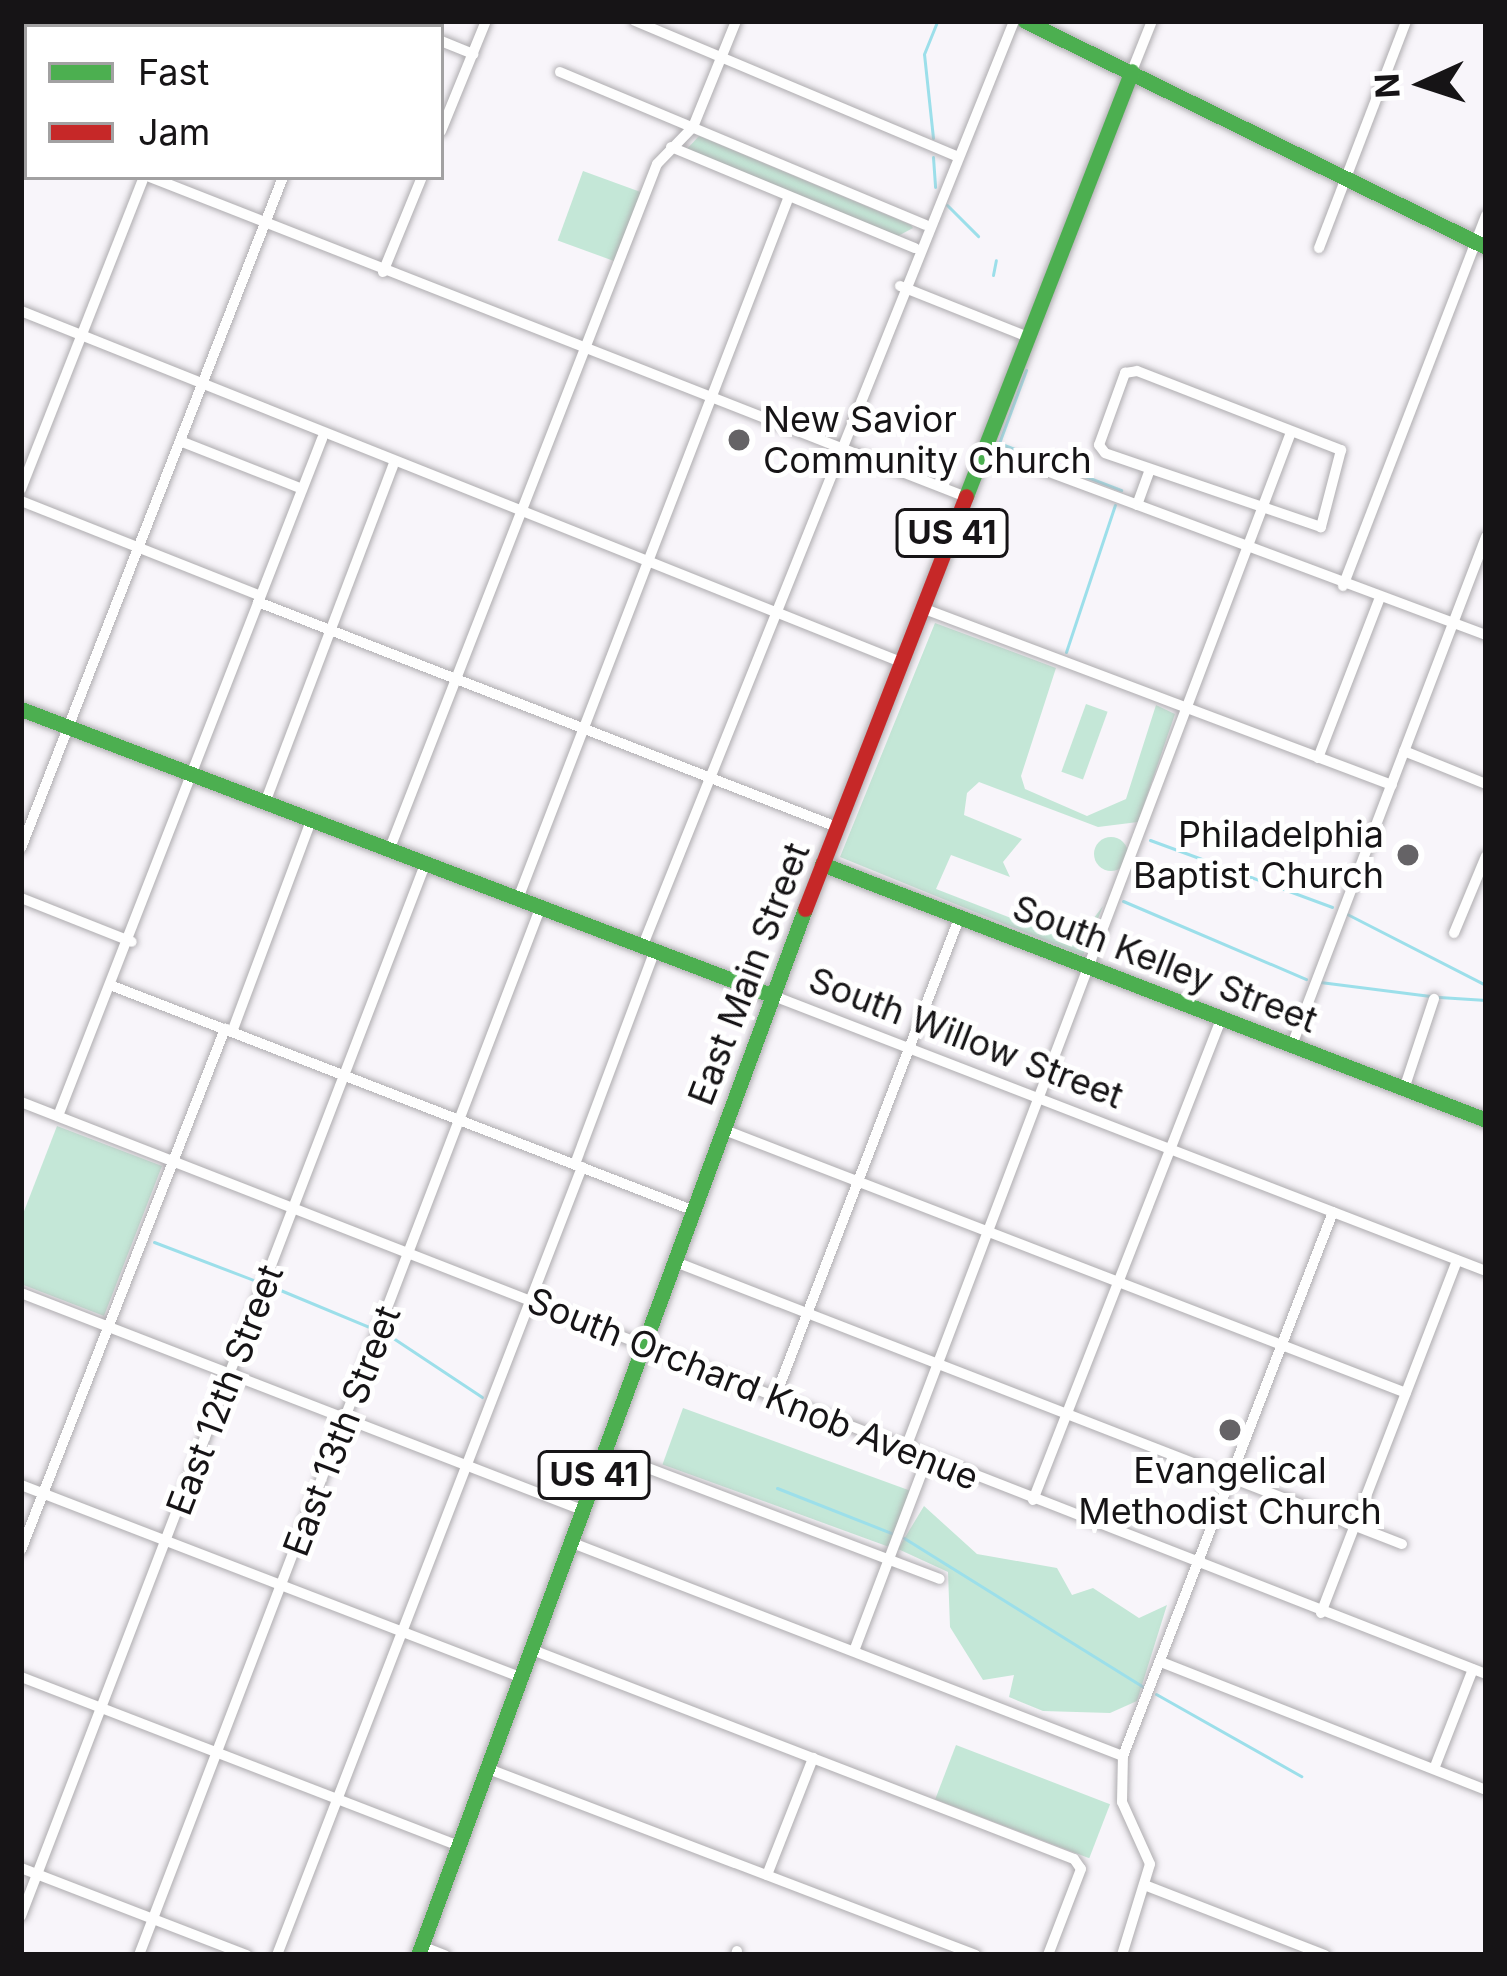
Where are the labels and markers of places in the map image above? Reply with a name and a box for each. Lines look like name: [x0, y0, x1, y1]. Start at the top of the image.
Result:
place label: New Savior Community Church: [763, 397, 1092, 482]
marker: New Savior Community Church: [726, 427, 752, 453]
place label: Philadelphia Baptist Church: [1133, 812, 1384, 897]
marker: Philadelphia Baptist Church: [1395, 842, 1421, 868]
marker: Evangelical Methodist Church: [1217, 1417, 1243, 1443]
place label: Evangelical Methodist Church: [1078, 1448, 1382, 1533]

